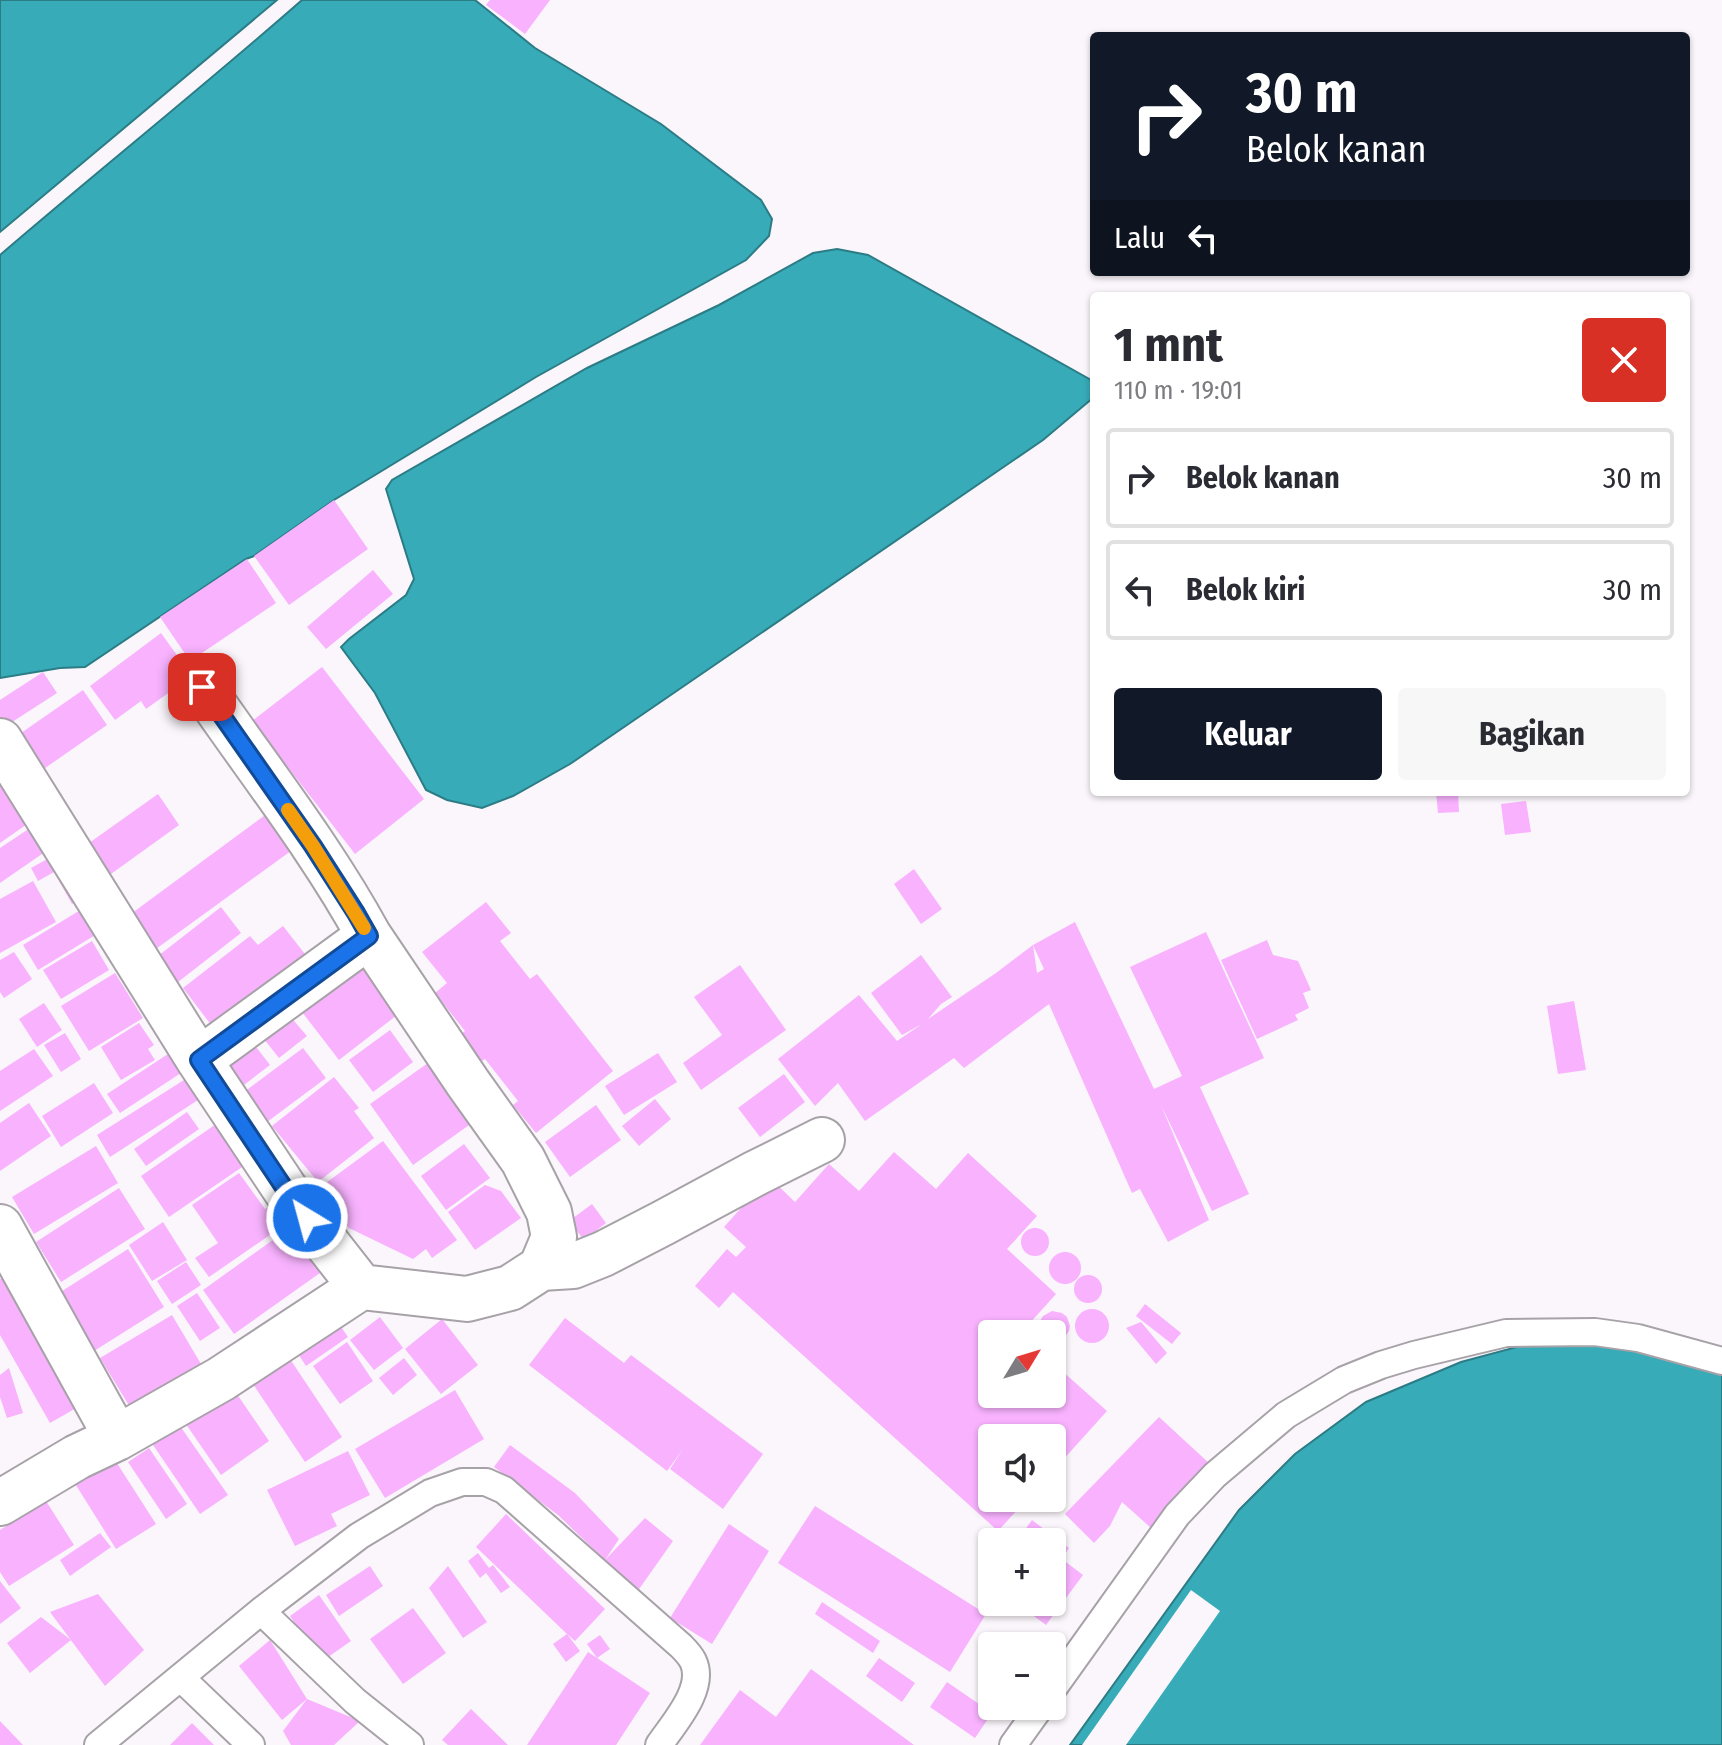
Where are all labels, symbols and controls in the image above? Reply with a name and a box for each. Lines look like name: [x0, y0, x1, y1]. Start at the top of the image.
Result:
text: 30 m: [1246, 60, 1357, 127]
icon: right: [1114, 64, 1218, 168]
text: Belok kanan: [1246, 128, 1426, 172]
icon: left: [1181, 216, 1225, 260]
text: Lalu: [1114, 220, 1165, 256]
text: 1 mnt: [1114, 316, 1223, 374]
button: close: [1582, 318, 1666, 402]
text: 110 m · 19:01: [1114, 375, 1243, 406]
icon: right: [1118, 456, 1162, 500]
text: Belok kanan: [1186, 460, 1340, 496]
text: 30 m: [1603, 460, 1662, 496]
icon: left: [1118, 568, 1162, 612]
text: Belok kiri: [1186, 572, 1305, 608]
text: 30 m: [1603, 572, 1662, 608]
pin: [168, 653, 236, 721]
icon: arrive: [180, 665, 224, 709]
button: Keluar: [1114, 688, 1382, 780]
button: Bagikan: [1398, 688, 1666, 780]
position arrow: [265, 1176, 349, 1260]
north arrow: [978, 1320, 1066, 1408]
map controls: [978, 1320, 1066, 1720]
button: sound: [978, 1424, 1066, 1512]
button: +: [978, 1528, 1066, 1616]
button: −: [978, 1632, 1066, 1720]

